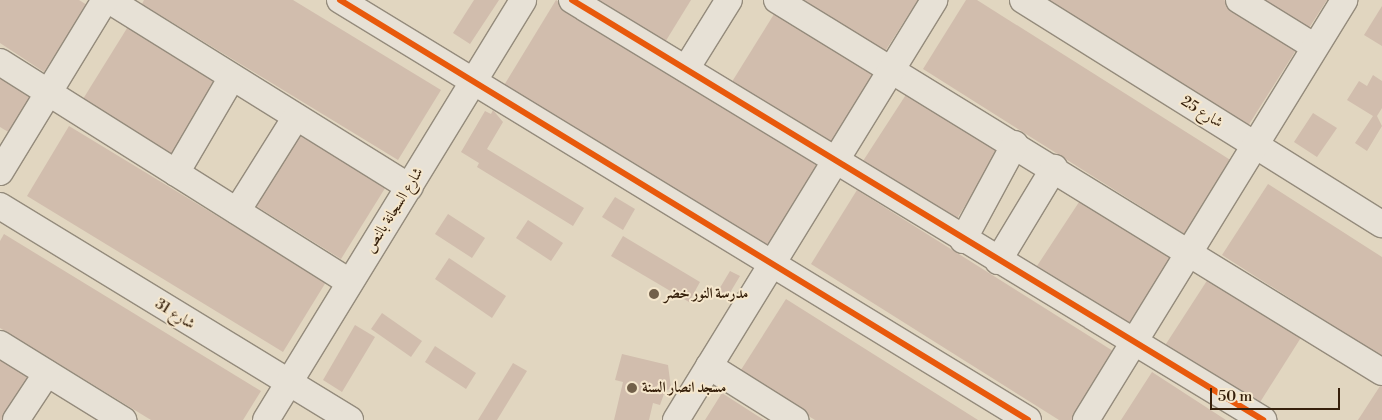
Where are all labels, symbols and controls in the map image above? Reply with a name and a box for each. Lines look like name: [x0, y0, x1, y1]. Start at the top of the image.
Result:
street label: شارع 25: [1178, 92, 1226, 132]
street label: شارع السجانة بالنص: [361, 164, 427, 256]
place label: مدرسة النور خضر: [664, 285, 748, 303]
marker: مدرسة النور خضر: [648, 288, 660, 300]
street label: شارع 31: [152, 295, 198, 333]
scale bar: [1212, 378, 1342, 410]
place label: مسجد انصار السنة: [642, 379, 726, 397]
marker: مسجد انصار السنة: [626, 382, 638, 394]
text: 50 m: [1218, 387, 1252, 406]

